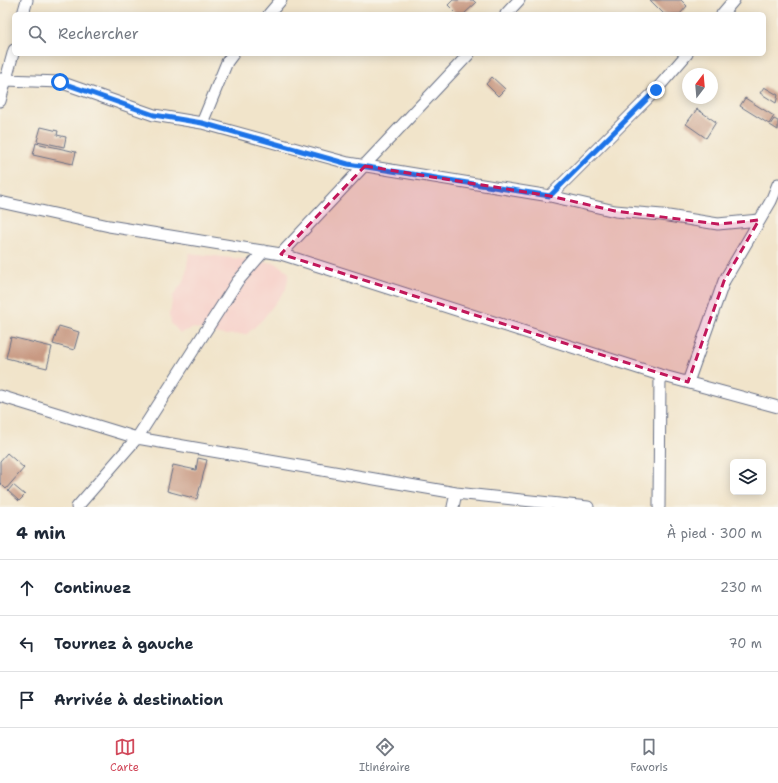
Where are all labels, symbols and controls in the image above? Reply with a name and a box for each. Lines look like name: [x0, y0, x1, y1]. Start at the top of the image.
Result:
search box: [12, 12, 766, 56]
icon: search: [26, 23, 48, 45]
text: Rechercher: [58, 24, 139, 44]
north arrow: [682, 68, 718, 104]
route start: [51, 73, 69, 91]
route end: [647, 81, 665, 99]
map controls: [730, 459, 766, 495]
button: layers: [730, 459, 766, 495]
text: 4 min: [16, 522, 66, 544]
text: À pied · 300 m: [667, 525, 762, 542]
icon: ahead: [16, 577, 38, 599]
text: Continuez: [54, 578, 131, 598]
text: 230 m: [720, 579, 762, 596]
icon: left: [16, 633, 38, 655]
text: Tournez à gauche: [54, 634, 194, 654]
text: 70 m: [728, 635, 762, 652]
icon: arrive: [16, 689, 38, 711]
text: Arrivée à destination: [54, 690, 223, 710]
tab: Carte: [110, 736, 139, 775]
tab: Itinéraire: [359, 736, 410, 775]
tab: Favoris: [630, 736, 668, 775]

